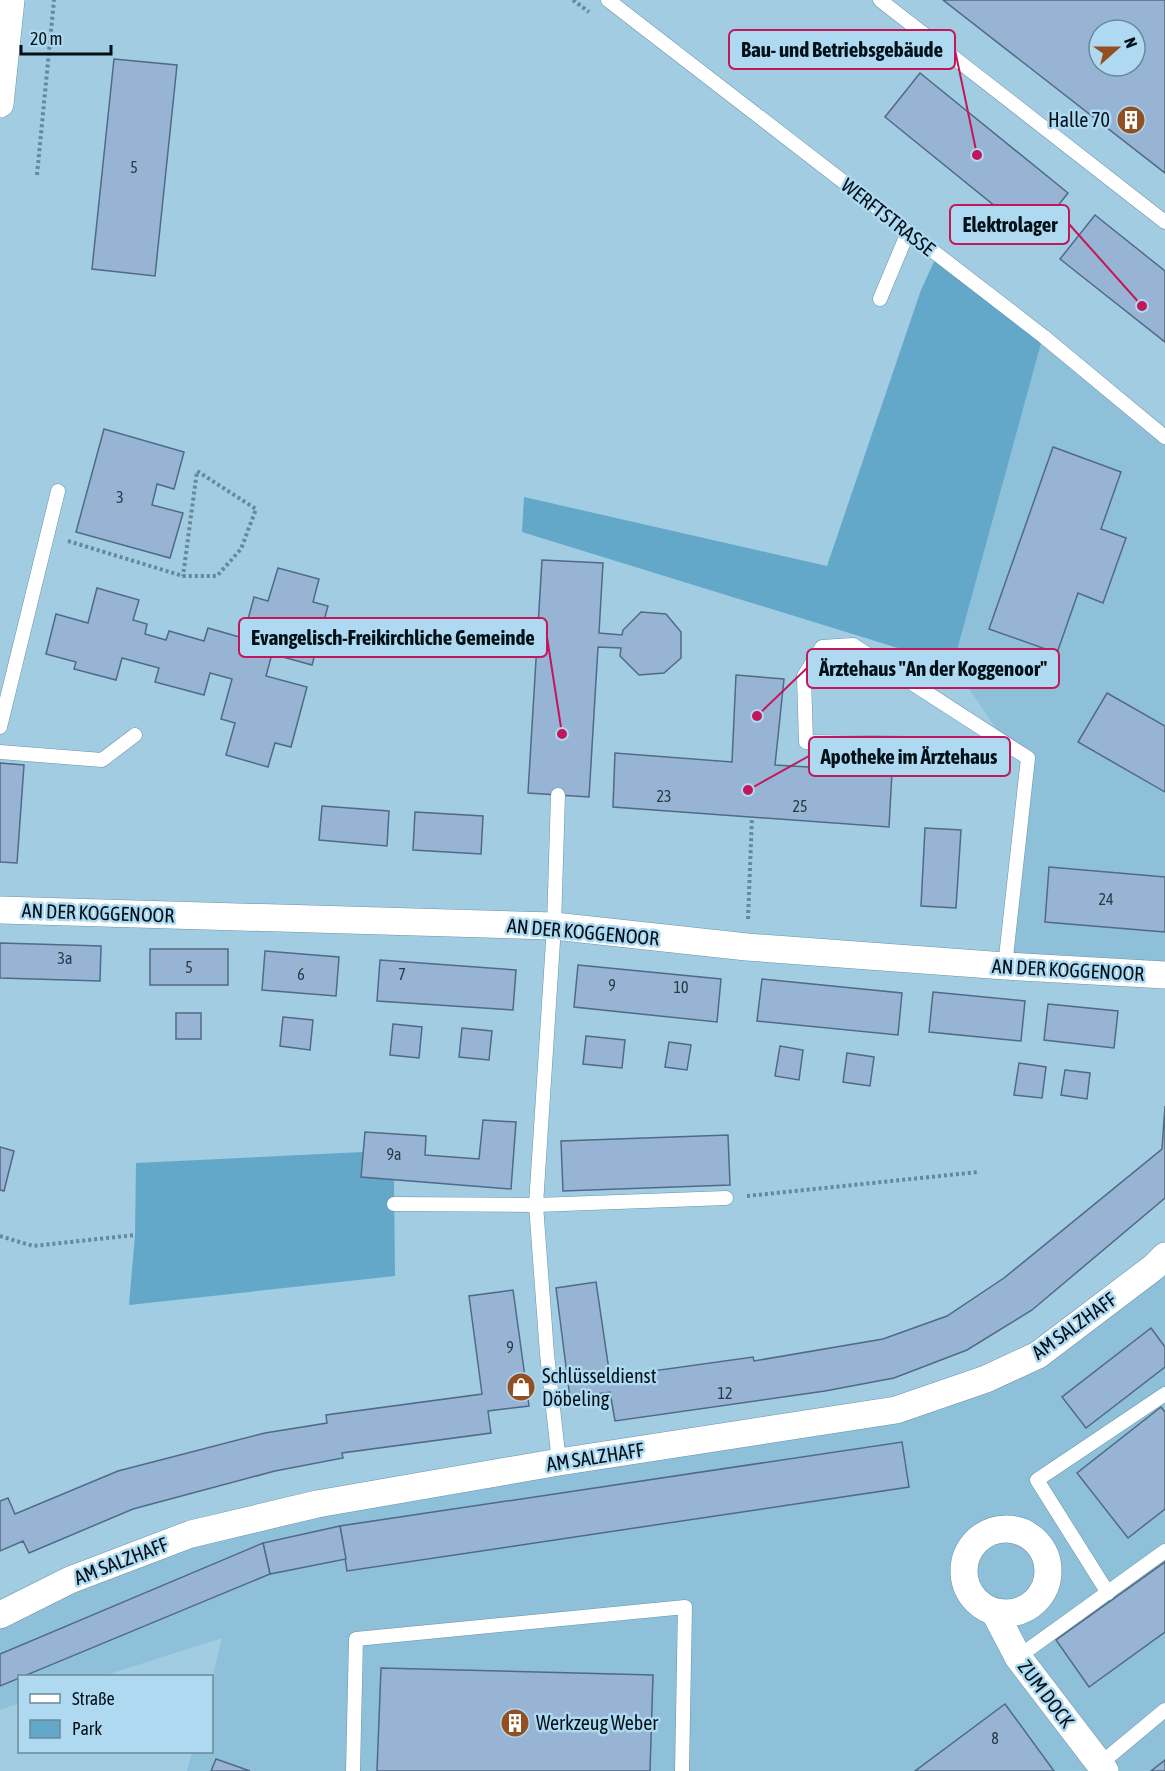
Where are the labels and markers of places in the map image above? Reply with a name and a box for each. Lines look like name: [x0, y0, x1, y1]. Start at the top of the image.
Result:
callout: Bau- und Betriebsgebäude: [729, 30, 955, 69]
building icon: Halle 70: [1115, 104, 1147, 136]
place label: Halle 70: [1048, 108, 1110, 131]
callout: Elektrolager: [950, 205, 1069, 244]
callout: Evangelisch-Freikirchliche Gemeinde: [239, 618, 547, 657]
callout: Ärztehaus "An der Koggenoor": [807, 649, 1059, 688]
callout: Apotheke im Ärztehaus: [809, 737, 1010, 776]
place label: Schlüsseldienst Döbeling: [542, 1364, 657, 1410]
shop icon: Schlüsseldienst Döbeling: [505, 1371, 537, 1403]
building icon: Werkzeug Weber: [499, 1707, 531, 1739]
place label: Werkzeug Weber: [536, 1711, 659, 1734]

